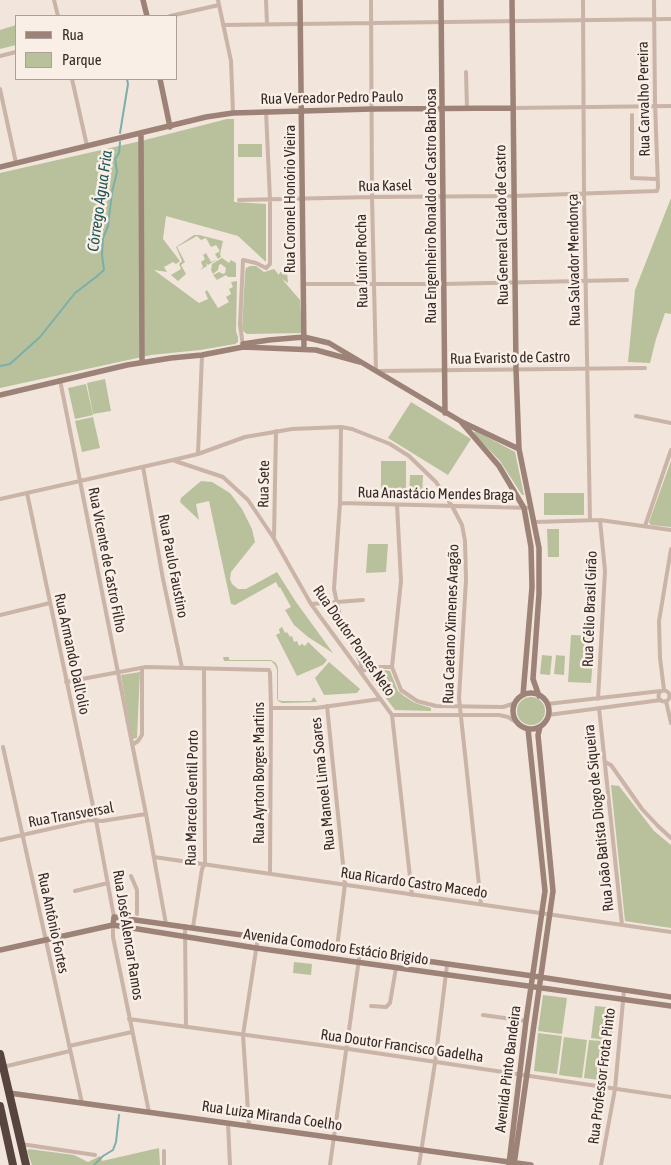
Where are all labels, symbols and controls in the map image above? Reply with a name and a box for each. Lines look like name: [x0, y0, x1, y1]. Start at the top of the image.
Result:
legend: [15, 15, 178, 80]
text: Rua: [62, 26, 84, 43]
street label: Rua Carvalho Pereira: [634, 41, 654, 157]
text: Parque: [62, 51, 102, 68]
street label: Rua Vereador Pedro Paulo: [260, 88, 404, 108]
street label: Rua Engenheiro Ronaldo de Castro Barbosa: [422, 88, 440, 324]
street label: Rua Coronel Honório Vieira: [281, 125, 299, 273]
street label: Rua General Caiado de Castro: [492, 144, 512, 306]
water label: Córrego Água Fria: [83, 149, 117, 253]
street label: Rua Kasel: [358, 177, 412, 195]
street label: Rua Salvador Mendonça: [564, 194, 584, 326]
street label: Rua Júnior Rocha: [352, 214, 372, 308]
street label: Rua Evaristo de Castro: [450, 348, 570, 368]
street label: Rua Sete: [255, 460, 273, 508]
street label: Rua Anastácio Mendes Braga: [357, 484, 515, 504]
street label: Rua Vicente de Castro Filho: [84, 486, 130, 634]
street label: Rua Paulo Faustino: [154, 513, 192, 619]
street label: Rua Caetano Ximenes Aragão: [439, 544, 463, 704]
street label: Rua Célio Brasil Girão: [579, 551, 601, 667]
street label: Rua Doutor Pontes Neto: [309, 582, 399, 700]
street label: Rua Armando Dall'olio: [50, 592, 94, 716]
street label: Rua Ayrton Borges Martins: [250, 702, 268, 844]
street label: Rua Manoel Lima Soares: [307, 716, 339, 852]
street label: Rua João Batista Diogo de Siqueira: [580, 724, 618, 912]
street label: Rua Marcelo Gentil Porto: [182, 730, 202, 866]
street label: Rua Transversal: [27, 799, 115, 831]
street label: Rua Ricardo Castro Macedo: [339, 864, 489, 902]
street label: Rua José Alencar Ramos: [109, 869, 147, 1001]
street label: Rua Antônio Fortes: [34, 871, 72, 975]
street label: Avenida Comodoro Estácio Brigido: [242, 925, 430, 969]
street label: Avenida Pinto Bandeira: [491, 1004, 525, 1134]
street label: Rua Professor Frota Pinto: [585, 1007, 619, 1145]
street label: Rua Doutor Francisco Gadelha: [319, 1026, 485, 1066]
street label: Rua Luiza Miranda Coelho: [201, 1097, 343, 1135]

